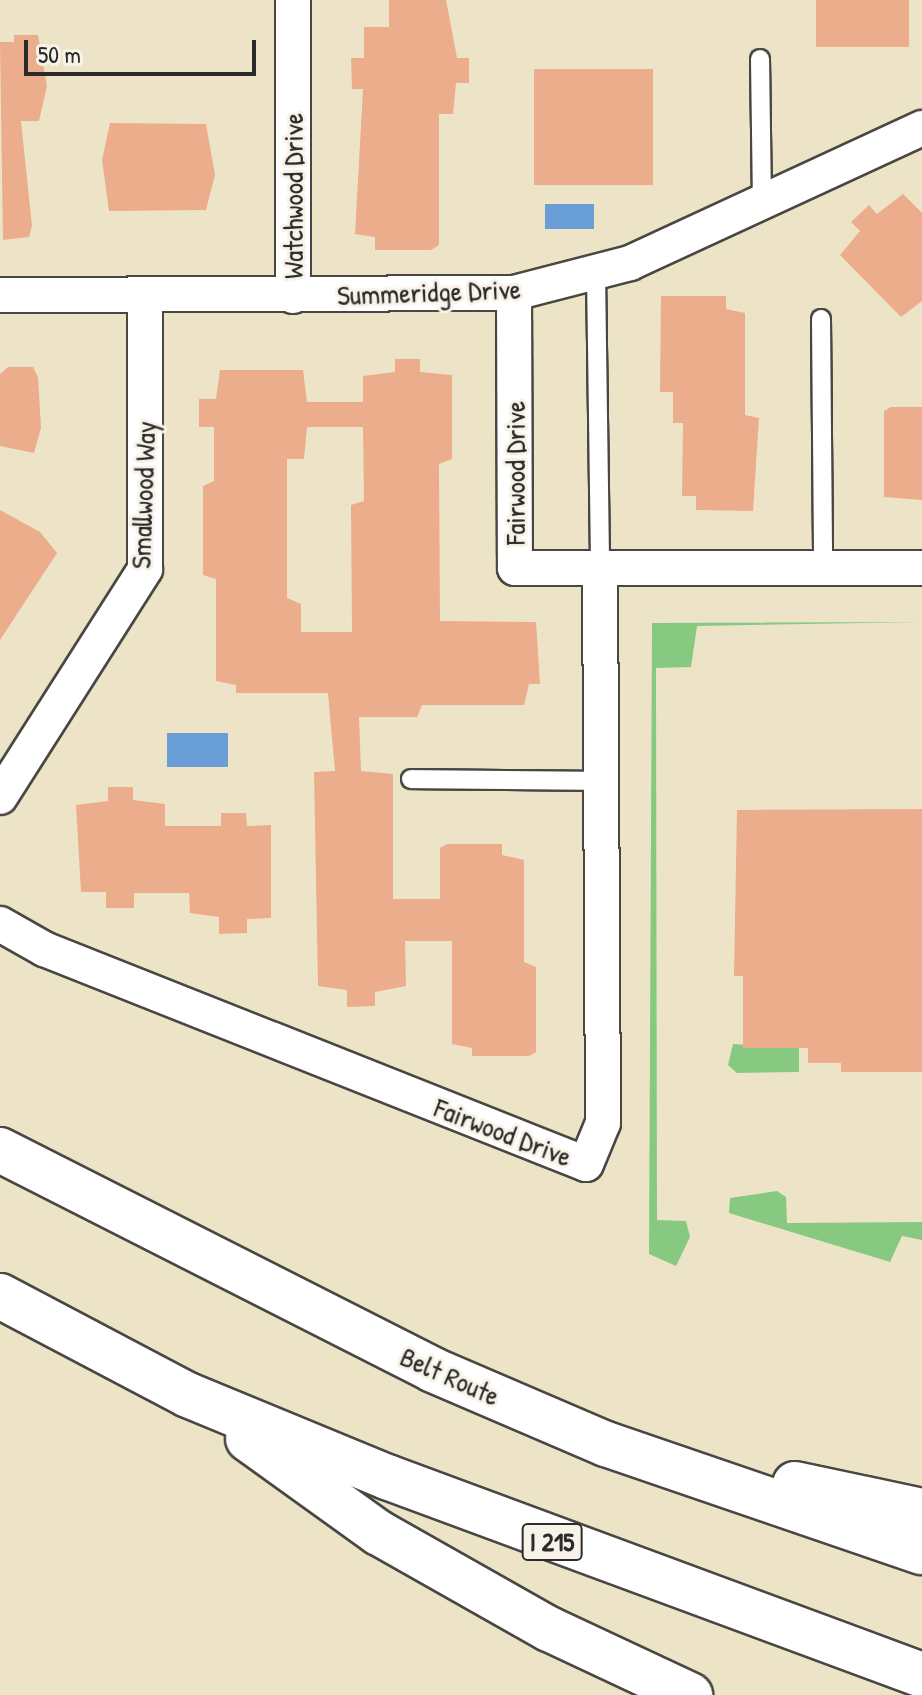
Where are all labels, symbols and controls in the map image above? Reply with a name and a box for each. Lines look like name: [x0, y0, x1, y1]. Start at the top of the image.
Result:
scale bar: [28, 24, 260, 74]
text: 50 m: [38, 38, 81, 70]
street label: Watchwood Drive: [276, 113, 310, 279]
street label: Summeridge Drive: [336, 272, 522, 312]
street label: Fairwood Drive: [498, 401, 532, 545]
street label: Smallwood Way: [124, 421, 162, 569]
street label: Fairwood Drive: [430, 1090, 576, 1174]
street label: Belt Route: [395, 1339, 505, 1413]
road number: I 215: [520, 1520, 584, 1564]

